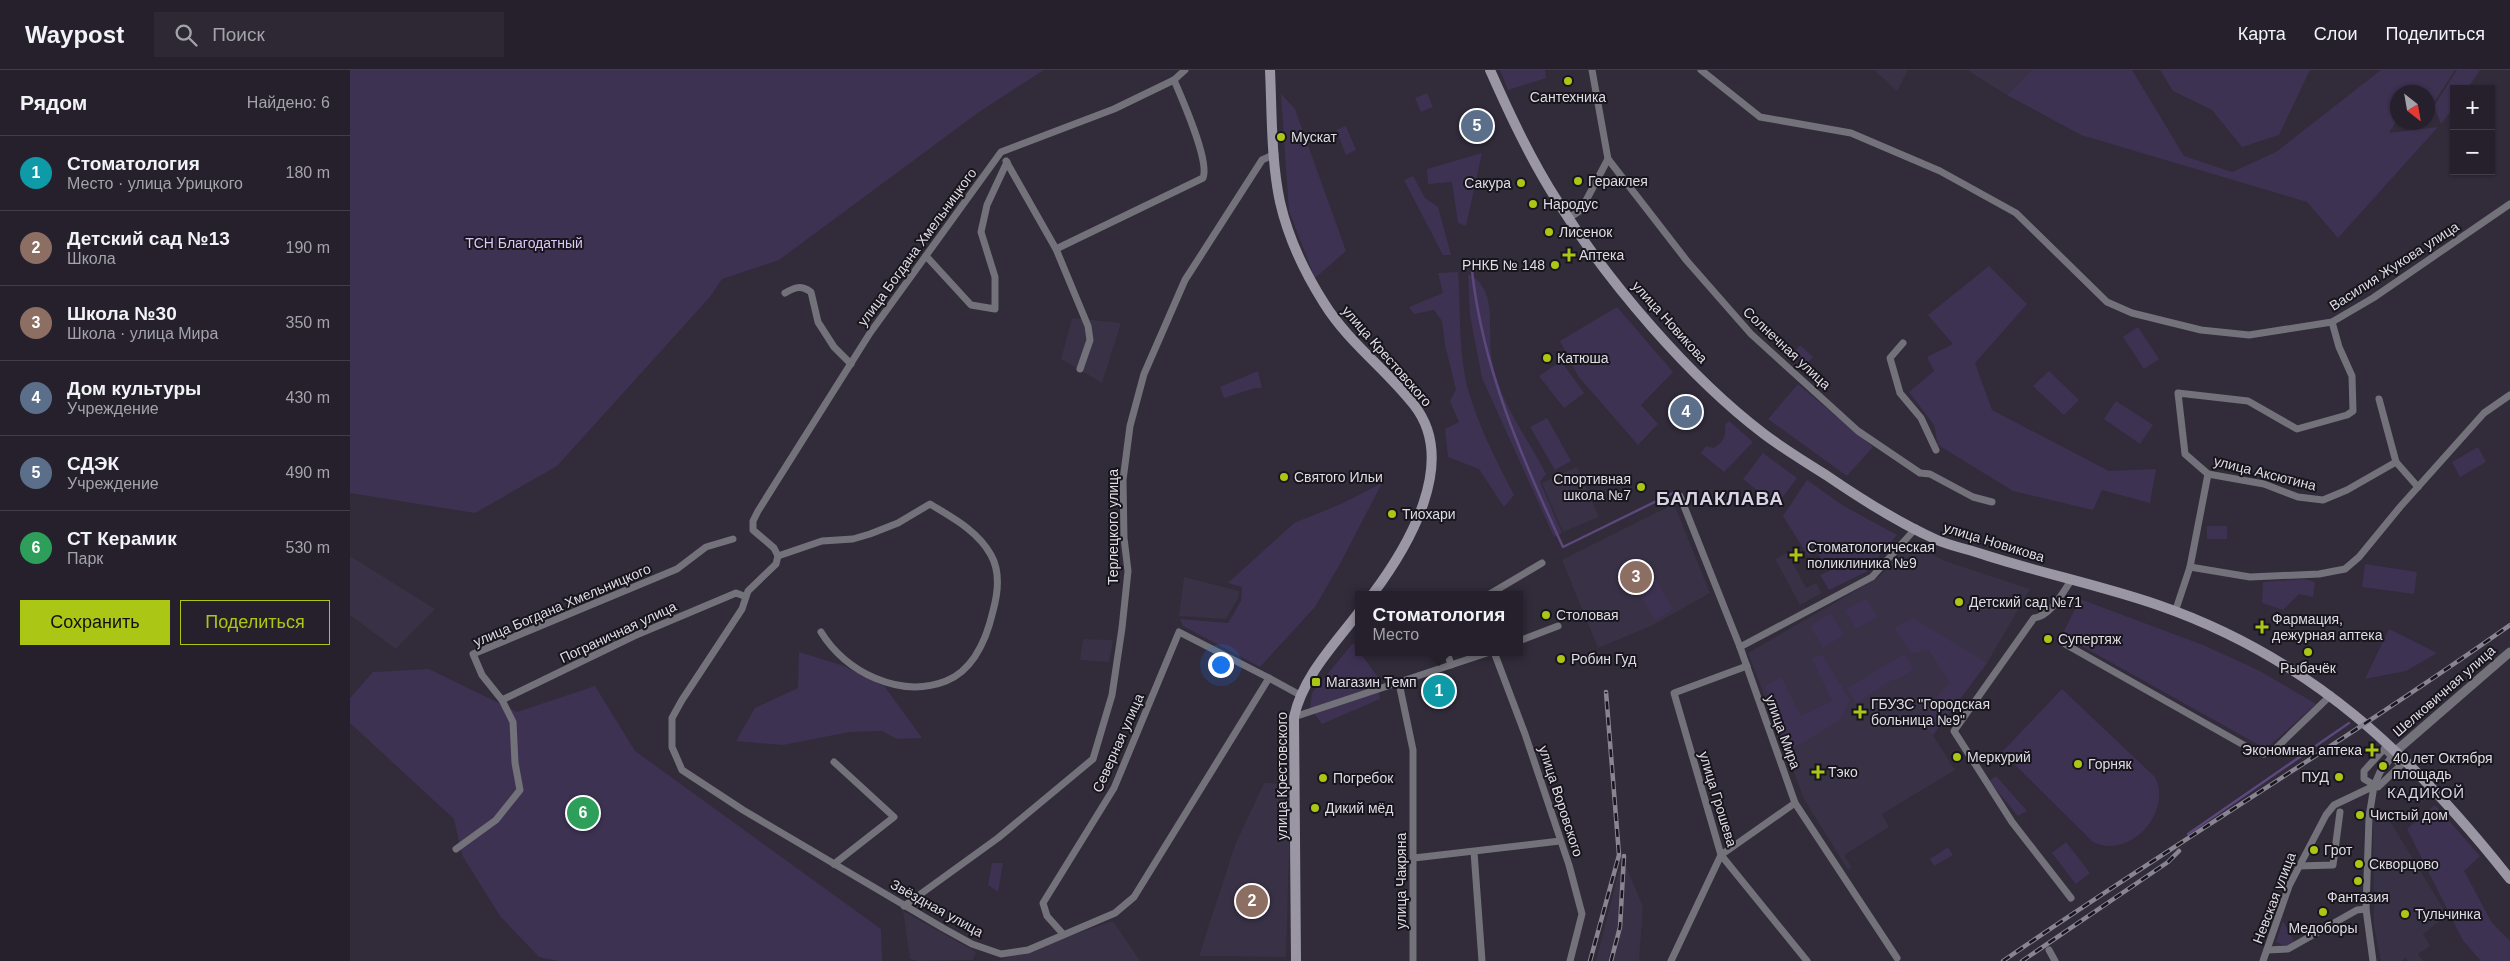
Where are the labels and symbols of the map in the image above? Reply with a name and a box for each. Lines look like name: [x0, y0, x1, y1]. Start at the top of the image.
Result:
marker: Сантехника: [1562, 75, 1574, 87]
north arrow: [2390, 85, 2435, 130]
place label: Сантехника: [1530, 89, 1606, 105]
pin: 5: [1461, 107, 1493, 145]
place label: Мускат: [1291, 129, 1338, 145]
marker: Мускат: [1275, 131, 1287, 143]
street label: улица Богдана Хмельницкого: [854, 165, 980, 329]
place label: Гераклея: [1588, 173, 1648, 189]
place label: Сакура: [1464, 175, 1511, 191]
marker: Гераклея: [1572, 175, 1584, 187]
marker: Сакура: [1515, 177, 1527, 189]
place label: Народус: [1543, 196, 1598, 212]
marker: Народус: [1527, 198, 1539, 210]
street label: Василия Жукова улица: [2326, 218, 2462, 314]
place label: Лисенок: [1559, 224, 1613, 240]
marker: Лисенок: [1543, 226, 1555, 238]
park label: ТСН Благодатный: [465, 235, 583, 251]
place label: Аптека: [1579, 247, 1624, 263]
marker: Аптека: [1563, 249, 1575, 261]
place label: РНКБ № 148: [1462, 257, 1545, 273]
marker: РНКБ № 148: [1549, 259, 1561, 271]
street label: улица Новикова: [1629, 278, 1711, 366]
street label: улица Крестовского: [1339, 302, 1435, 410]
street label: Солнечная улица: [1740, 303, 1834, 393]
place label: Катюша: [1557, 350, 1609, 366]
marker: Катюша: [1541, 352, 1553, 364]
pin: 4: [1670, 393, 1702, 431]
street label: улица Аксютина: [2212, 453, 2318, 494]
street label: Терлецкого улица: [1105, 469, 1121, 585]
place label: Святого Ильи: [1294, 469, 1383, 485]
marker: Святого Ильи: [1278, 471, 1290, 483]
place label: Спортивная школа №7: [1553, 471, 1631, 503]
marker: Спортивная школа №7: [1635, 481, 1647, 493]
district label: БАЛАКЛАВА: [1656, 488, 1784, 509]
place label: Тиохари: [1402, 506, 1456, 522]
marker: Тиохари: [1386, 508, 1398, 520]
street label: улица Новикова: [1942, 519, 2047, 565]
place label: Стоматологическая поликлиника №9: [1807, 539, 1935, 571]
marker: Стоматологическая поликлиника №9: [1789, 548, 1803, 562]
pin: 3: [1620, 558, 1652, 596]
street label: улица Богдана Хмельницкого: [471, 560, 653, 650]
place label: Детский сад №71: [1969, 594, 2082, 610]
marker: Детский сад №71: [1953, 596, 1965, 608]
street label: Пограничная улица: [557, 598, 679, 666]
place label: Столовая: [1556, 607, 1619, 623]
marker: Столовая: [1540, 609, 1552, 621]
place label: Фармация, дежурная аптека: [2272, 611, 2383, 643]
marker: Фармация, дежурная аптека: [2256, 621, 2268, 633]
place label: Супертяж: [2058, 631, 2122, 647]
marker: Супертяж: [2042, 633, 2054, 645]
street label: Шелковичная улица: [2390, 642, 2499, 740]
marker: Рыбачёк: [2302, 646, 2314, 658]
place label: Робин Гуд: [1571, 651, 1636, 667]
your location: [1208, 652, 1234, 678]
marker: Робин Гуд: [1555, 653, 1567, 665]
place label: Рыбачёк: [2280, 660, 2337, 676]
pin: 1: [1423, 672, 1455, 710]
place label: Магазин Темп: [1326, 674, 1417, 690]
marker: Магазин Темп: [1310, 676, 1322, 688]
street label: Северная улица: [1089, 691, 1147, 795]
street label: улица Мира: [1762, 693, 1804, 771]
place label: ГБУЗС "Городская больница №9": [1871, 696, 1990, 728]
marker: ГБУЗС "Городская больница №9": [1853, 705, 1867, 719]
street label: улица Крестовского: [1274, 712, 1290, 840]
place label: Экономная аптека: [2242, 742, 2362, 758]
street label: улица Воровского: [1535, 743, 1587, 859]
marker: Экономная аптека: [2366, 744, 2378, 756]
street label: улица Грошева: [1696, 749, 1740, 849]
place label: Меркурий: [1967, 749, 2031, 765]
place label: 40 лет Октября площадь: [2393, 750, 2493, 782]
marker: Меркурий: [1951, 751, 1963, 763]
place label: Горняк: [2088, 756, 2133, 772]
marker: Горняк: [2072, 758, 2084, 770]
marker: 40 лет Октября площадь: [2377, 760, 2389, 772]
place label: Тэко: [1828, 764, 1858, 780]
marker: Тэко: [1812, 766, 1824, 778]
place label: ПУД: [2301, 769, 2330, 785]
place label: Погребок: [1333, 770, 1394, 786]
marker: ПУД: [2333, 771, 2345, 783]
marker: Погребок: [1317, 772, 1329, 784]
district label: КАДИКОЙ: [2387, 784, 2465, 801]
pin: 6: [567, 794, 599, 832]
place label: Дикий мёд: [1325, 800, 1394, 816]
marker: Дикий мёд: [1309, 802, 1321, 814]
place label: Чистый дом: [2370, 807, 2448, 823]
marker: Чистый дом: [2354, 809, 2366, 821]
street label: улица Чакряна: [1393, 833, 1409, 929]
place label: Грот: [2324, 842, 2353, 858]
marker: Грот: [2308, 844, 2320, 856]
street label: Невская улица: [2249, 850, 2299, 946]
place label: Скворцово: [2369, 856, 2439, 872]
marker: Скворцово: [2353, 858, 2365, 870]
marker: Фантазия: [2352, 875, 2364, 887]
street label: Звёздная улица: [888, 876, 986, 940]
pin: 2: [1236, 882, 1268, 920]
place label: Фантазия: [2327, 889, 2389, 905]
marker: Медоборы: [2317, 906, 2329, 918]
place label: Тульчинка: [2415, 906, 2481, 922]
marker: Тульчинка: [2399, 908, 2411, 920]
place label: Медоборы: [2289, 920, 2357, 936]

